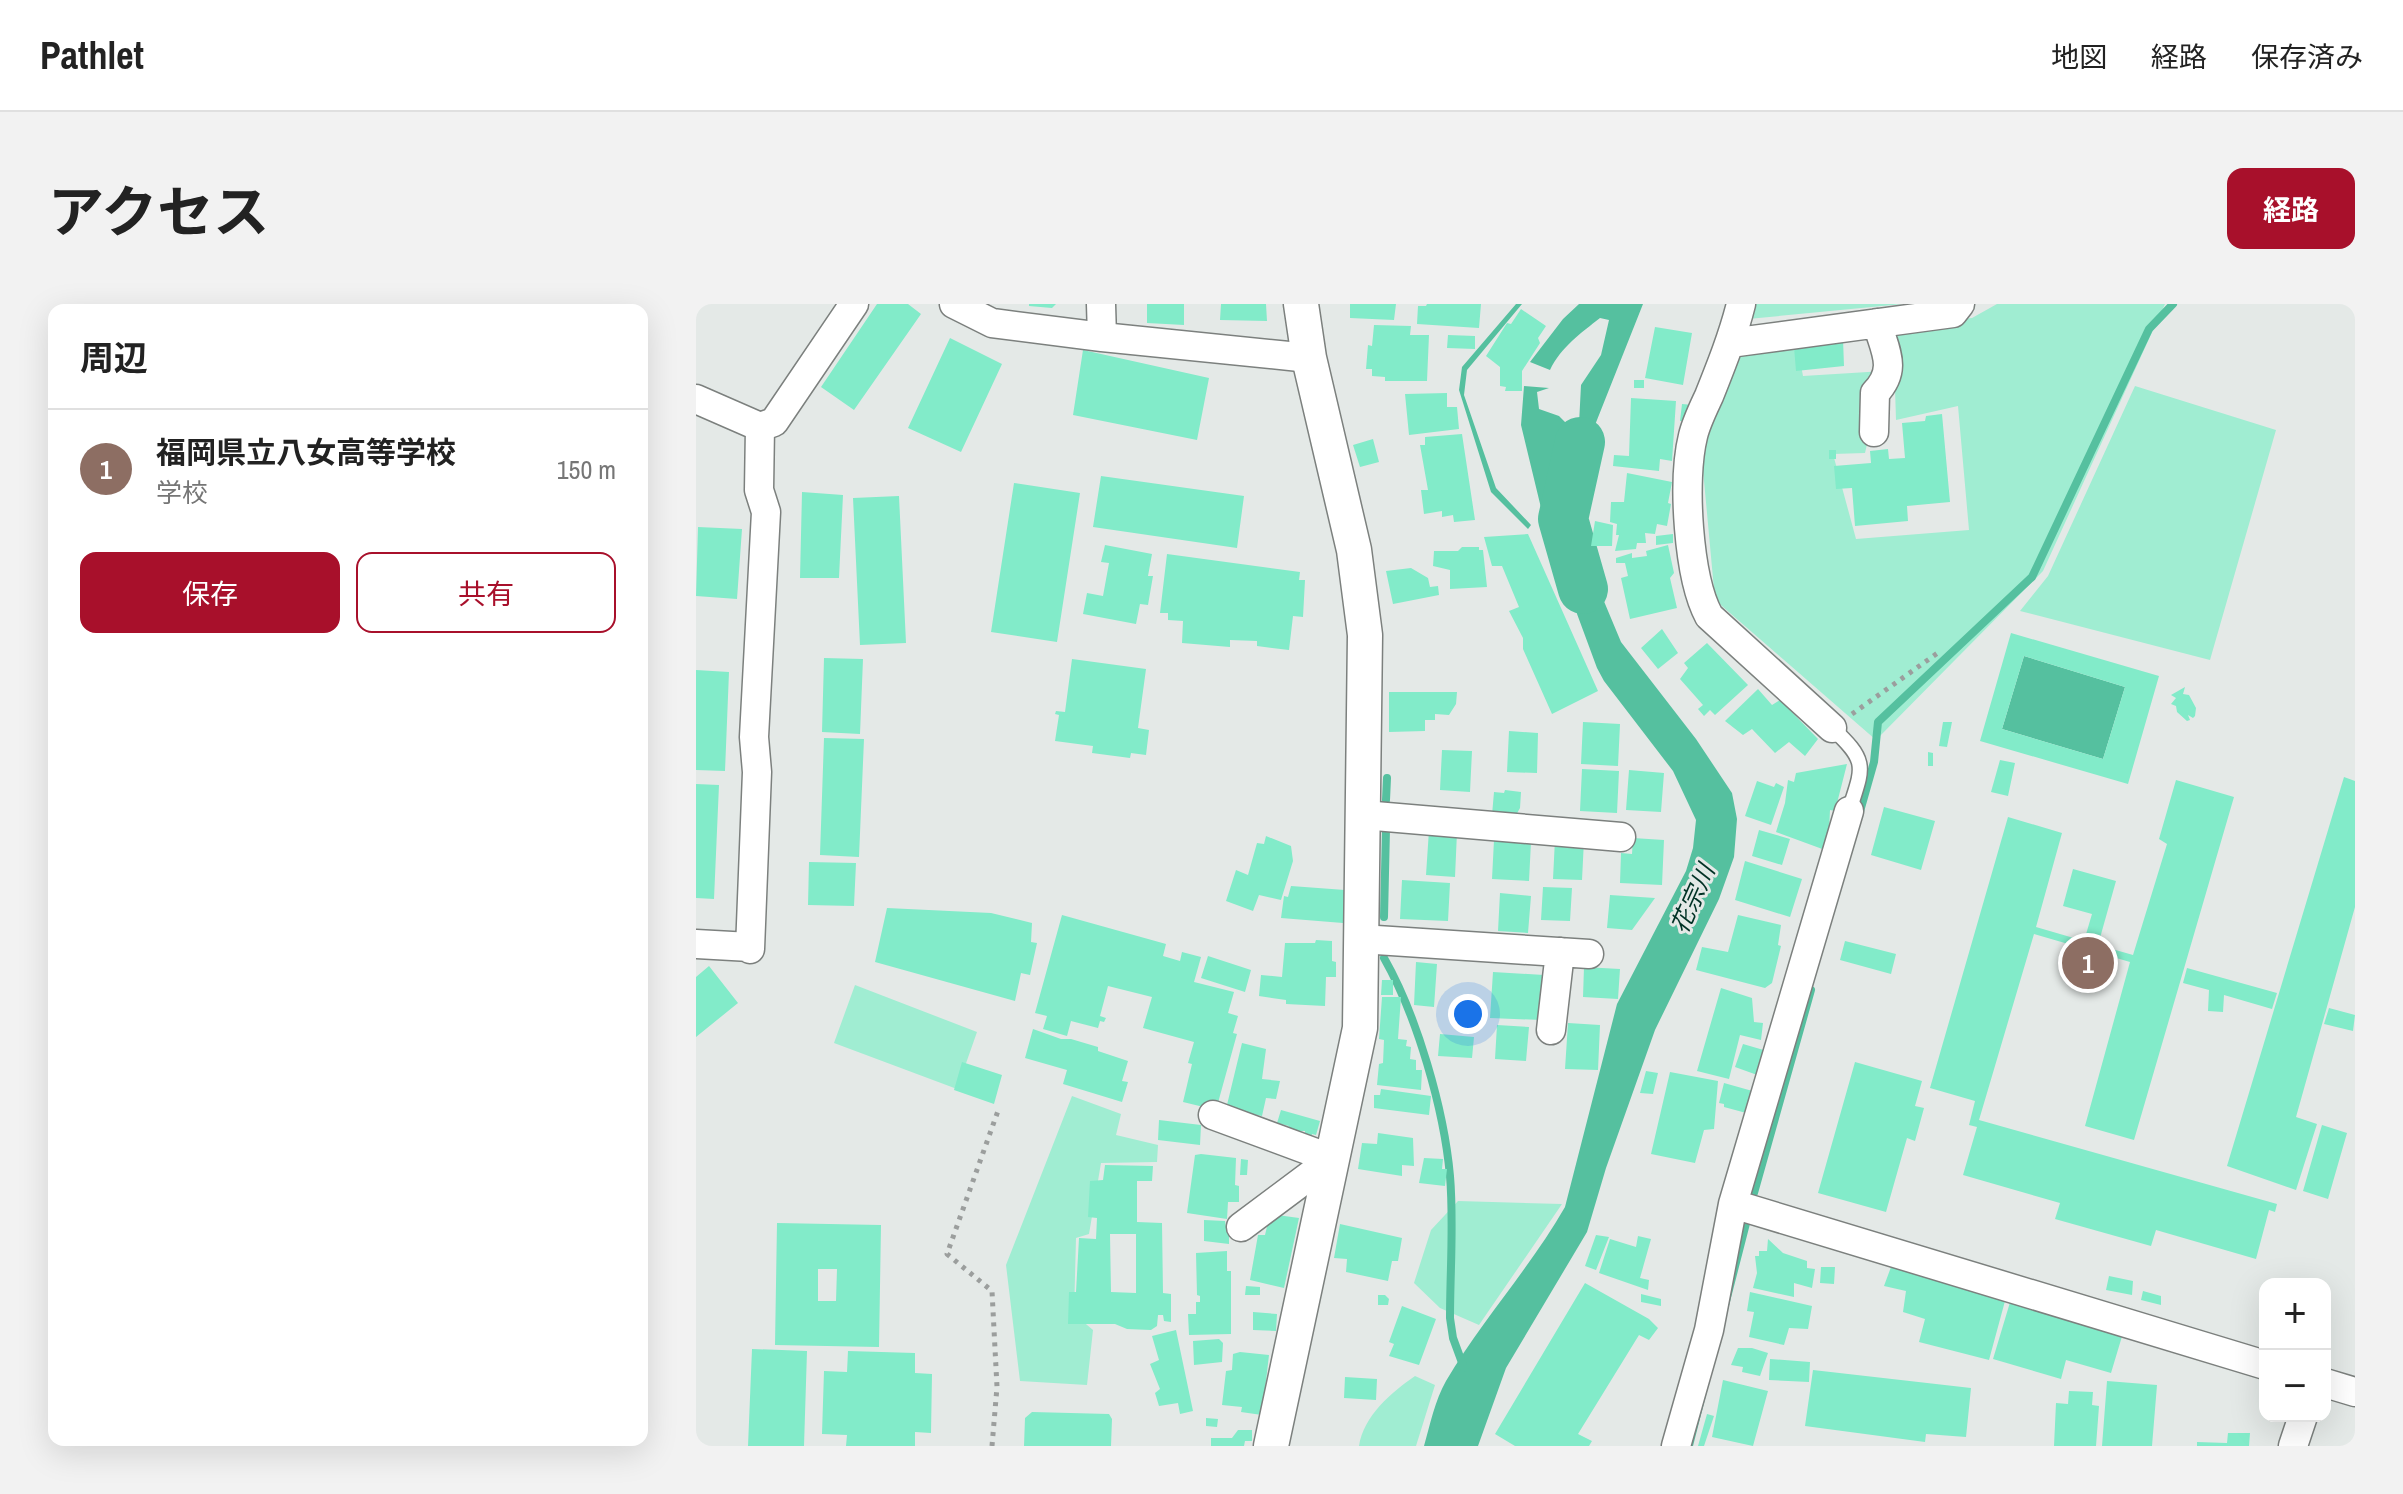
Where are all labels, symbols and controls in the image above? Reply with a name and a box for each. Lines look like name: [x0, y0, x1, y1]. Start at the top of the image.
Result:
text: Pathlet: [40, 30, 144, 81]
text: 地図: [2051, 38, 2107, 76]
text: 経路: [2151, 38, 2207, 76]
text: 保存済み: [2251, 38, 2363, 76]
button: 経路: [2227, 168, 2355, 249]
text: アクセス: [48, 174, 269, 249]
text: 周辺: [80, 335, 148, 381]
text: 福岡県立八女高等学校: [156, 432, 456, 472]
text: 1: [100, 452, 112, 487]
text: 150 m: [557, 452, 616, 487]
text: 学校: [156, 475, 208, 510]
button: 保存: [80, 552, 340, 633]
button: 共有: [356, 552, 616, 633]
water label: 花宗川: [1663, 856, 1723, 938]
pin: 1: [2062, 933, 2114, 993]
your location: [1448, 994, 1488, 1034]
map controls: [2259, 1278, 2331, 1422]
button: +: [2259, 1278, 2331, 1350]
button: −: [2259, 1350, 2331, 1422]

